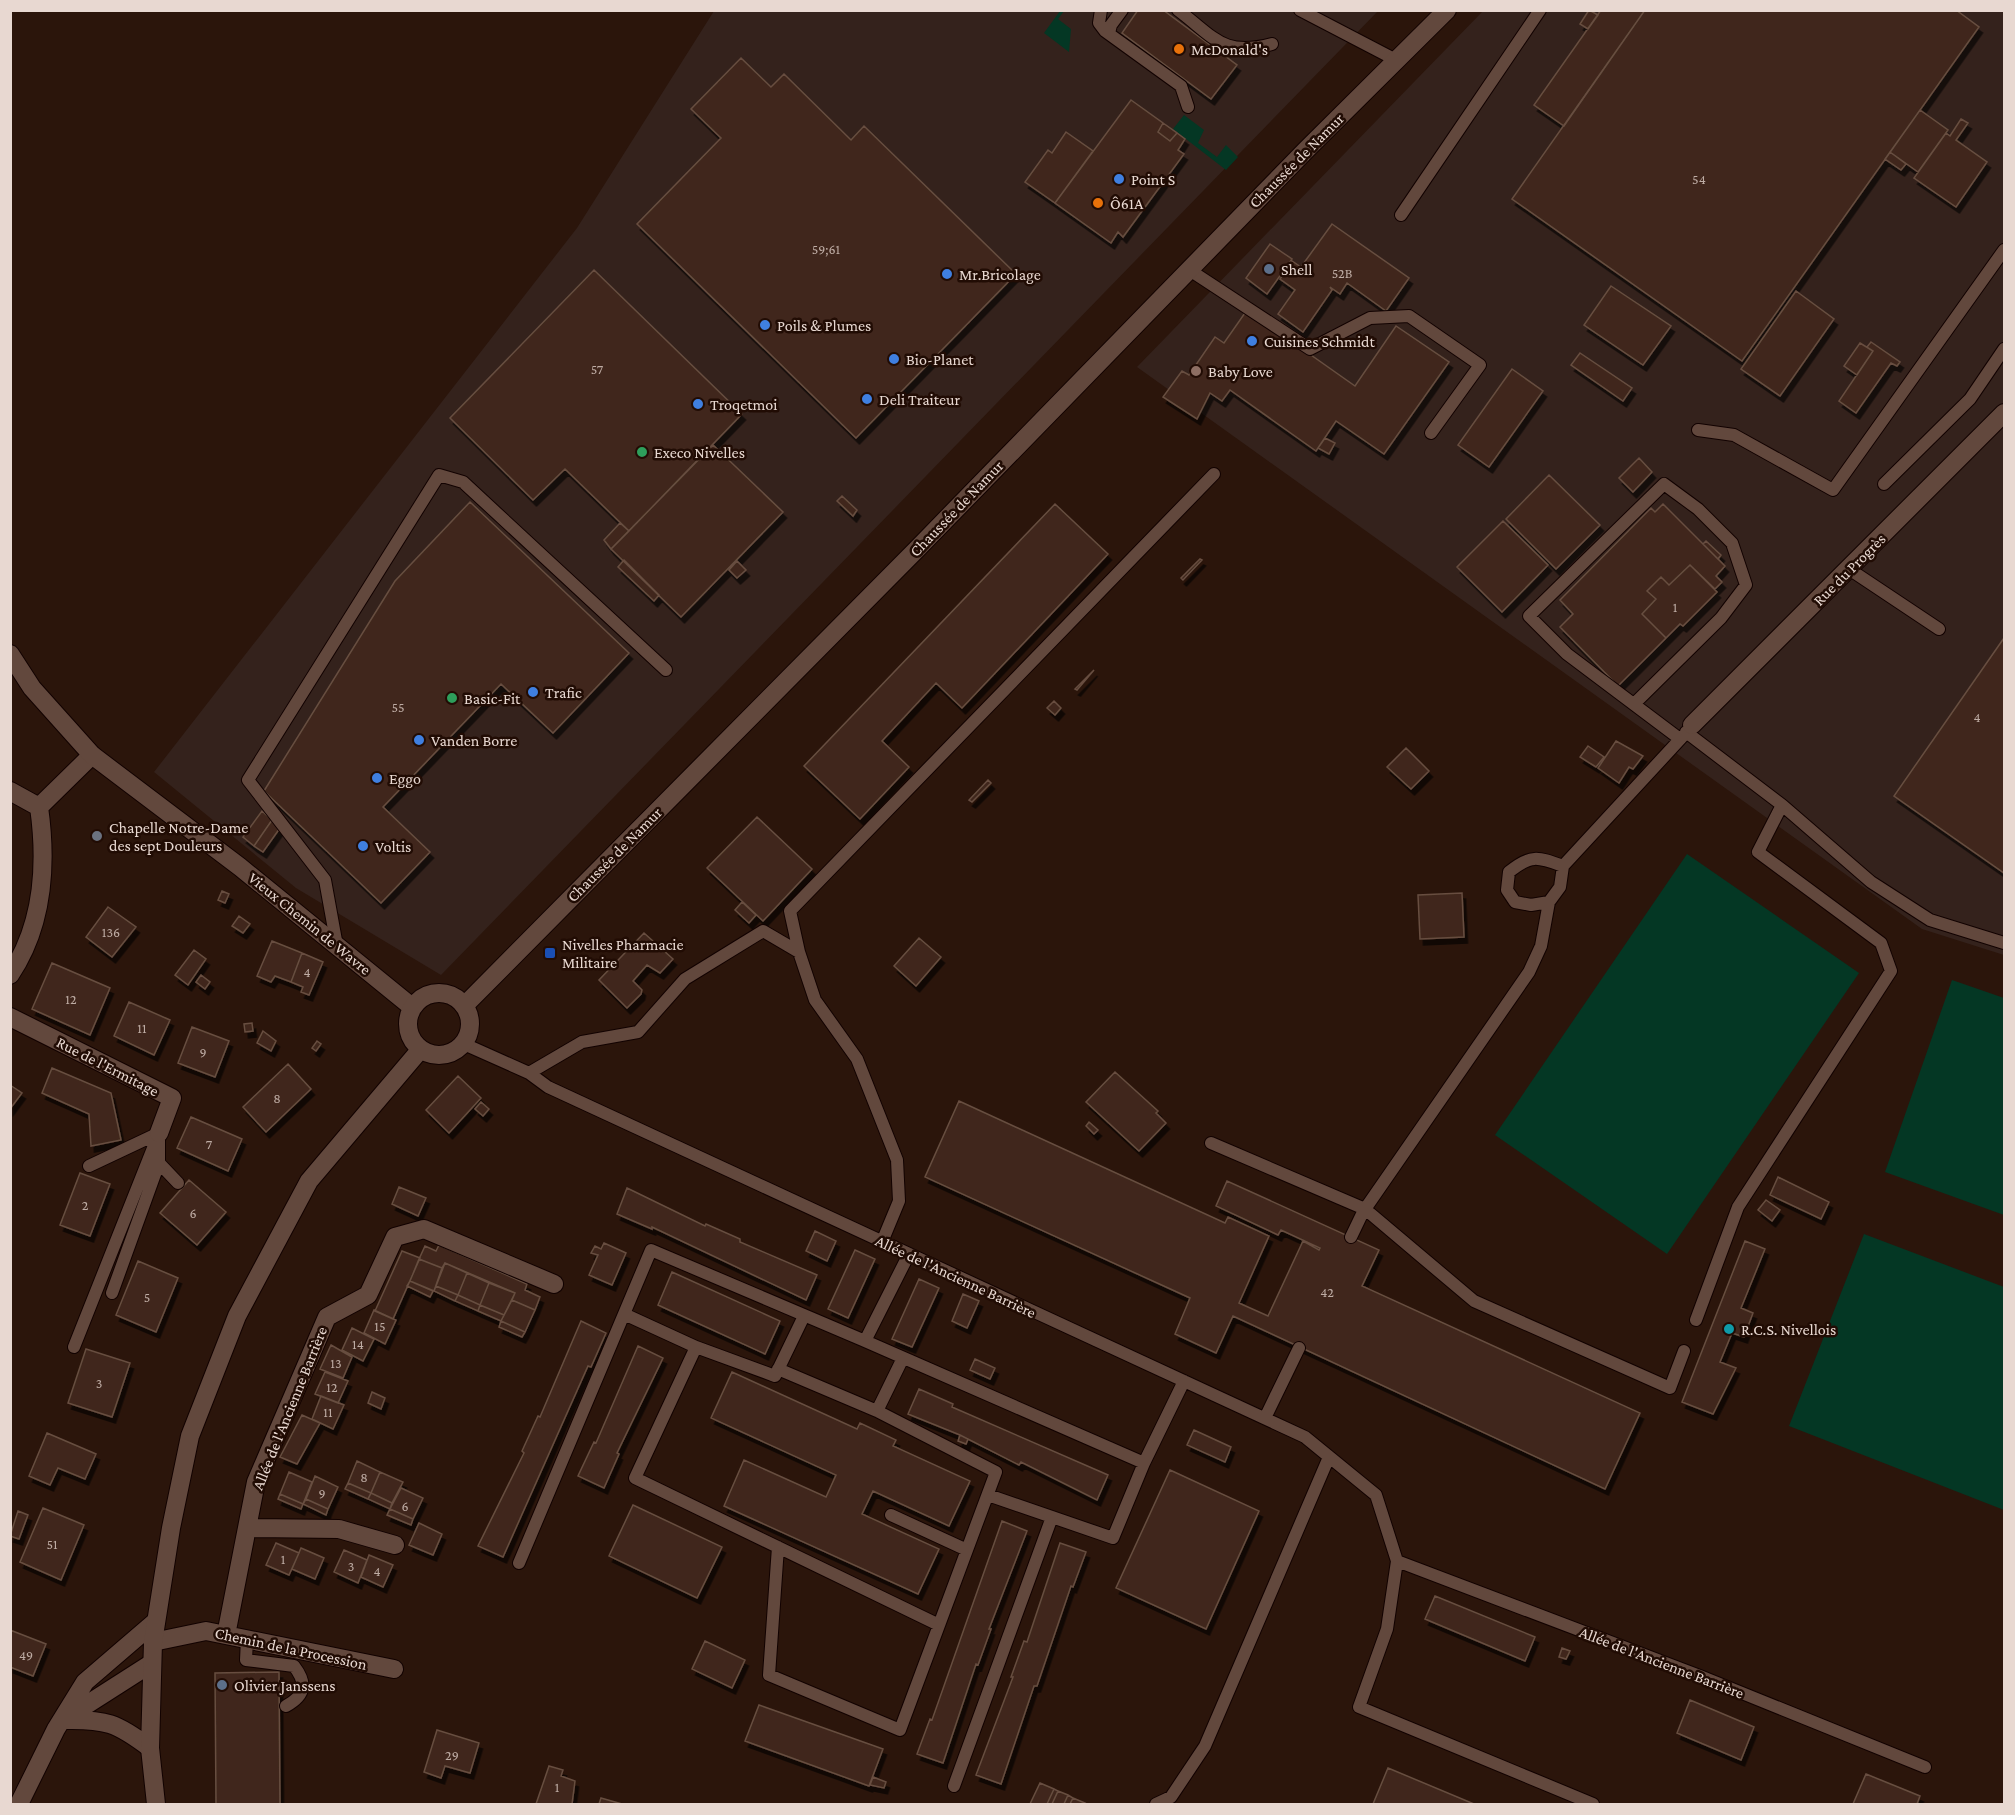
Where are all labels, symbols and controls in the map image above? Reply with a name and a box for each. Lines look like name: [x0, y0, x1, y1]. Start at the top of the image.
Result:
place label: McDonald's: [1191, 41, 1268, 58]
marker: McDonald's: [1172, 42, 1186, 56]
street label: Chaussée de Namur: [1245, 109, 1347, 211]
place label: Point S: [1131, 171, 1175, 188]
house number: 54: [1692, 171, 1706, 187]
marker: Point S: [1112, 172, 1126, 186]
place label: Ô61A: [1110, 195, 1144, 212]
marker: Ô61A: [1091, 196, 1105, 210]
house number: 59;61: [812, 241, 841, 257]
place label: Shell: [1281, 261, 1313, 278]
marker: Shell: [1262, 262, 1276, 276]
house number: 52B: [1332, 265, 1353, 281]
place label: Mr.Bricolage: [959, 266, 1041, 284]
marker: Mr.Bricolage: [940, 267, 954, 281]
place label: Poils & Plumes: [777, 317, 871, 334]
marker: Poils & Plumes: [758, 318, 772, 332]
place label: Cuisines Schmidt: [1264, 333, 1376, 350]
marker: Cuisines Schmidt: [1245, 334, 1259, 348]
place label: Bio-Planet: [906, 351, 974, 368]
marker: Bio-Planet: [887, 352, 901, 366]
house number: 57: [591, 361, 604, 377]
place label: Baby Love: [1208, 363, 1273, 381]
marker: Baby Love: [1189, 364, 1203, 378]
place label: Deli Traiteur: [879, 391, 960, 408]
marker: Deli Traiteur: [860, 392, 874, 406]
place label: Troqetmoi: [710, 396, 777, 414]
marker: Troqetmoi: [691, 397, 705, 411]
place label: Execo Nivelles: [654, 444, 745, 461]
marker: Execo Nivelles: [635, 445, 649, 459]
street label: Chaussée de Namur: [906, 457, 1007, 560]
street label: Rue du Progrès: [1810, 530, 1890, 610]
house number: 1: [1673, 599, 1678, 615]
place label: Trafic: [545, 684, 582, 701]
marker: Trafic: [526, 685, 540, 699]
place label: Basic-Fit: [464, 690, 521, 707]
marker: Basic-Fit: [445, 691, 459, 705]
house number: 55: [391, 699, 405, 715]
house number: 4: [1973, 709, 1981, 725]
place label: Vanden Borre: [431, 732, 517, 749]
marker: Vanden Borre: [412, 733, 426, 747]
place label: Eggo: [389, 770, 421, 788]
marker: Eggo: [370, 771, 384, 785]
street label: Chaussée de Namur: [563, 803, 665, 905]
place label: Chapelle Notre-Dame des sept Douleurs: [109, 819, 248, 855]
marker: Chapelle Notre-Dame des sept Douleurs: [90, 829, 104, 843]
place label: Voltis: [375, 838, 411, 855]
marker: Voltis: [356, 839, 370, 853]
street label: Vieux Chemin de Wavre: [245, 869, 374, 978]
house number: 136: [102, 924, 120, 940]
place label: Nivelles Pharmacie Militaire: [562, 936, 684, 971]
marker: Nivelles Pharmacie Militaire: [543, 946, 557, 960]
house number: 4: [303, 964, 311, 980]
house number: 12: [65, 991, 77, 1007]
house number: 11: [137, 1020, 147, 1036]
street label: Rue de l'Ermitage: [53, 1033, 162, 1100]
house number: 9: [199, 1044, 207, 1060]
house number: 8: [273, 1090, 281, 1106]
house number: 7: [206, 1136, 213, 1152]
house number: 2: [82, 1197, 89, 1213]
house number: 6: [189, 1205, 197, 1221]
street label: Allée de l'Ancienne Barrière: [873, 1232, 1039, 1321]
house number: 42: [1320, 1284, 1334, 1300]
house number: 5: [144, 1289, 150, 1305]
house number: 15: [374, 1318, 386, 1334]
place label: R.C.S. Nivellois: [1741, 1321, 1836, 1338]
marker: R.C.S. Nivellois: [1722, 1322, 1736, 1336]
street label: Allée de l'Ancienne Barrière: [249, 1324, 330, 1492]
house number: 14: [352, 1336, 364, 1352]
house number: 13: [330, 1355, 342, 1371]
house number: 3: [96, 1375, 102, 1391]
house number: 12: [326, 1379, 338, 1395]
house number: 11: [323, 1404, 333, 1420]
house number: 8: [360, 1469, 368, 1485]
house number: 9: [318, 1485, 326, 1501]
house number: 6: [401, 1498, 409, 1514]
house number: 51: [46, 1536, 58, 1552]
house number: 1: [281, 1551, 286, 1567]
house number: 3: [348, 1558, 354, 1574]
house number: 4: [373, 1563, 381, 1579]
street label: Allée de l'Ancienne Barrière: [1577, 1623, 1746, 1702]
street label: Chemin de la Procession: [213, 1624, 369, 1673]
house number: 49: [19, 1647, 33, 1663]
place label: Olivier Janssens: [234, 1677, 336, 1695]
marker: Olivier Janssens: [215, 1678, 229, 1692]
house number: 29: [445, 1747, 459, 1763]
house number: 1: [555, 1779, 560, 1795]

